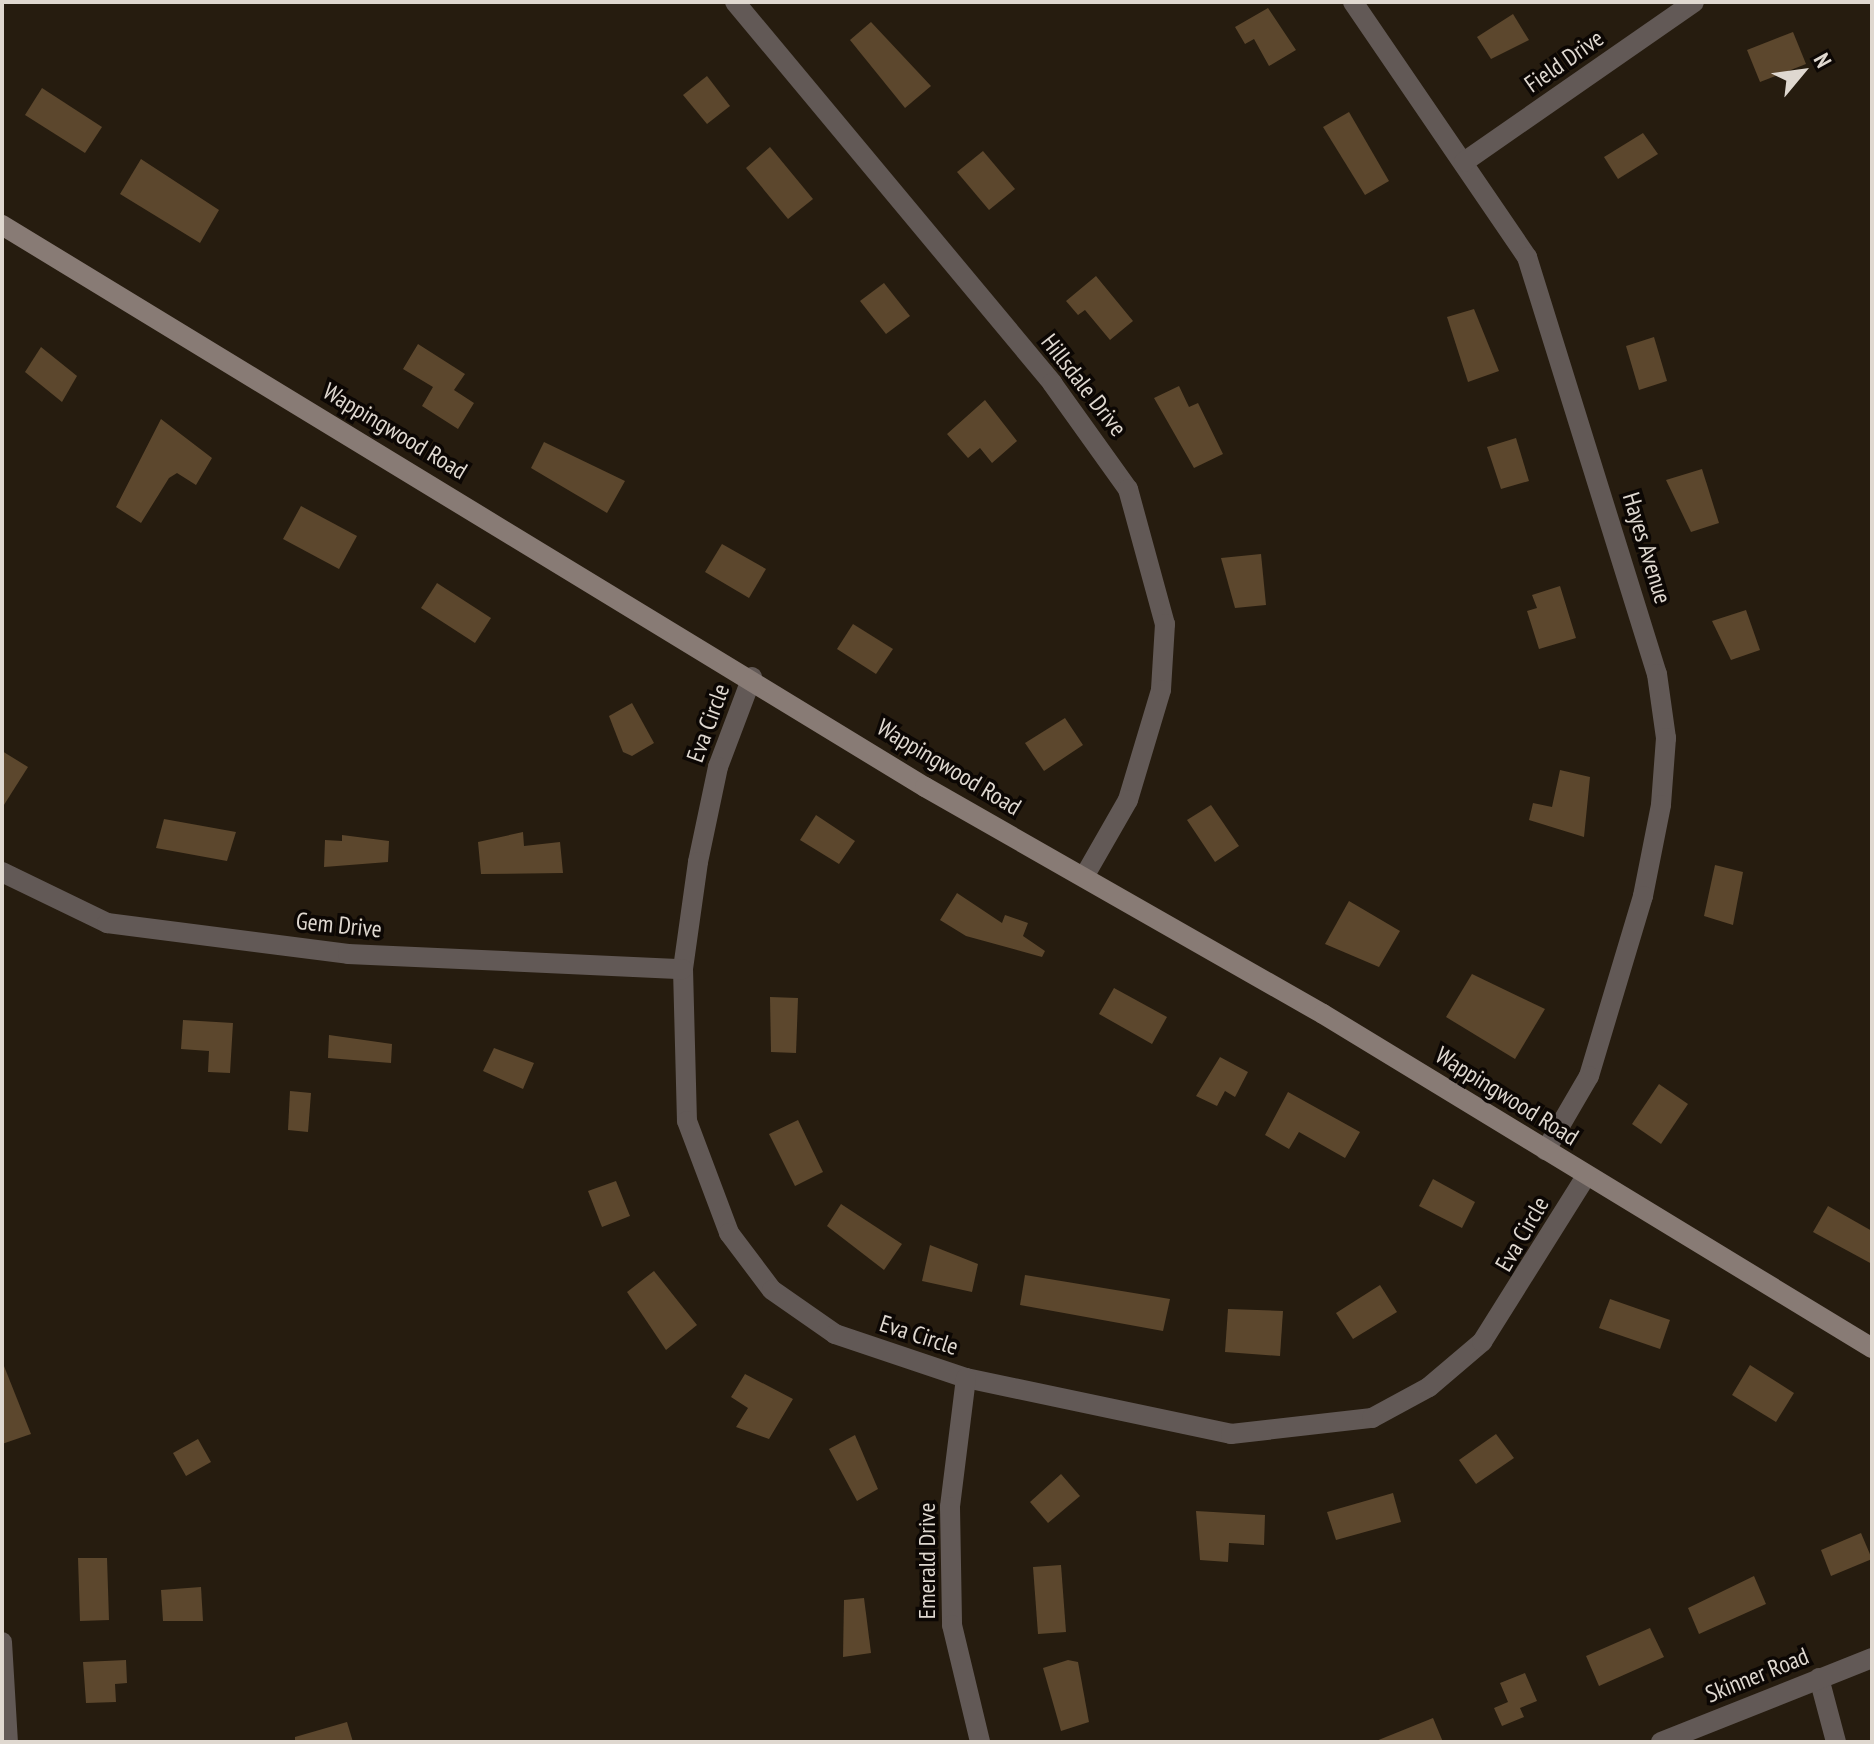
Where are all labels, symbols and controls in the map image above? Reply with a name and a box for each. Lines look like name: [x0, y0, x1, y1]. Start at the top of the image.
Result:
street label: Field Drive: [1519, 23, 1609, 99]
north arrow: [1762, 32, 1842, 112]
text: N: [1808, 48, 1838, 72]
street label: Hillsdale Drive: [1035, 328, 1133, 442]
street label: Wappingwood Road: [318, 377, 472, 485]
street label: Hayes Avenue: [1616, 489, 1678, 607]
street label: Eva Circle: [681, 680, 735, 766]
street label: Wappingwood Road: [872, 713, 1026, 821]
street label: Gem Drive: [295, 906, 383, 944]
street label: Wappingwood Road: [1430, 1041, 1584, 1151]
street label: Eva Circle: [1489, 1192, 1555, 1276]
street label: Eva Circle: [876, 1309, 962, 1361]
street label: Emerald Drive: [913, 1503, 941, 1619]
street label: Skinner Road: [1701, 1641, 1813, 1709]

